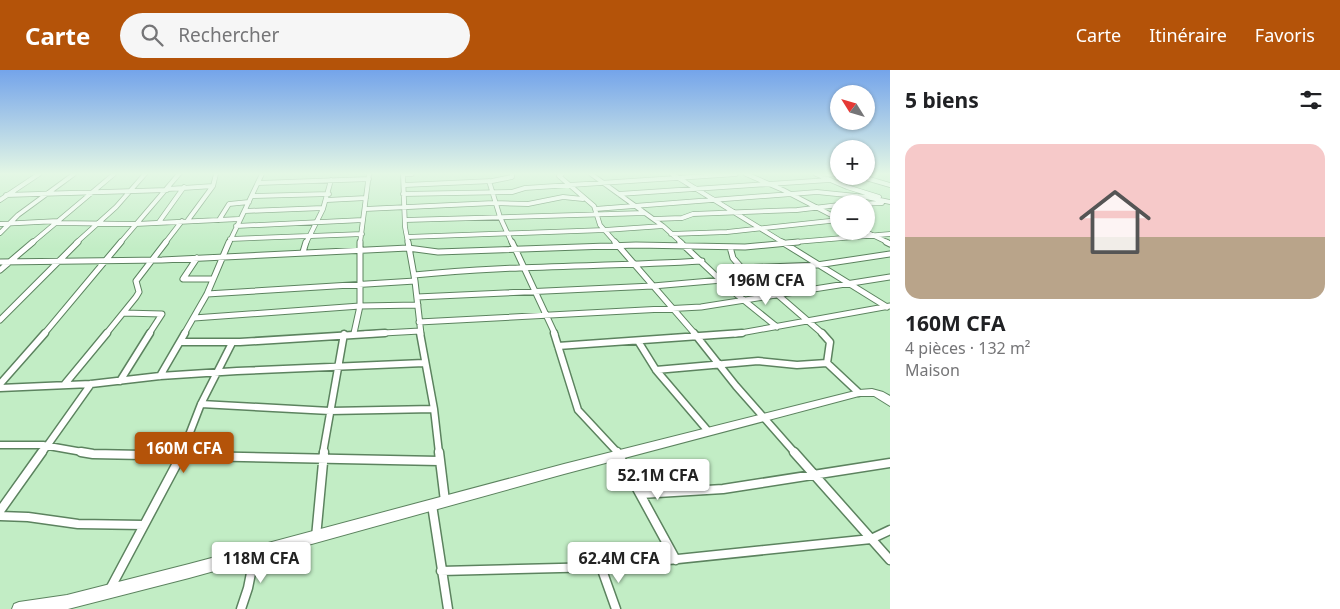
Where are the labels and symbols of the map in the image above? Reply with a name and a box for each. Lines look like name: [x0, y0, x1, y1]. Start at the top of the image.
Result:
north arrow: [830, 85, 875, 130]
pin: 196M CFA: [714, 264, 818, 306]
pin: 160M CFA: [132, 432, 236, 474]
pin: 52.1M CFA: [601, 458, 715, 501]
pin: 118M CFA: [209, 542, 313, 584]
pin: 62.4M CFA: [562, 542, 676, 584]

